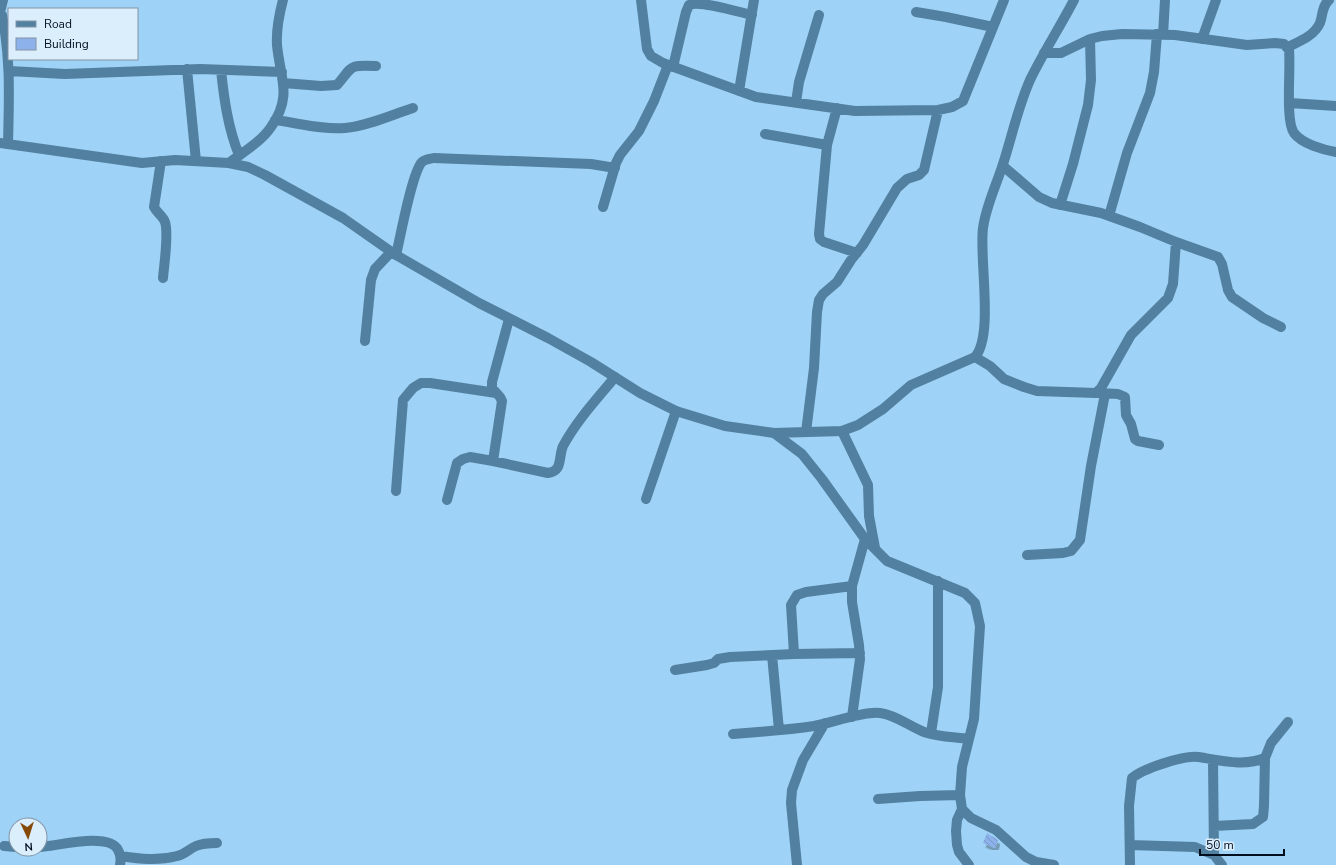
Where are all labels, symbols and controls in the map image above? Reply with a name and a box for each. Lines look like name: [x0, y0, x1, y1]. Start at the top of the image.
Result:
legend: [8, 8, 138, 60]
text: Road: [44, 16, 72, 32]
text: Building: [44, 36, 89, 52]
north arrow: [8, 817, 48, 857]
scale bar: [1200, 831, 1284, 857]
text: 50 m: [1206, 837, 1234, 853]
text: N: [24, 839, 33, 854]

